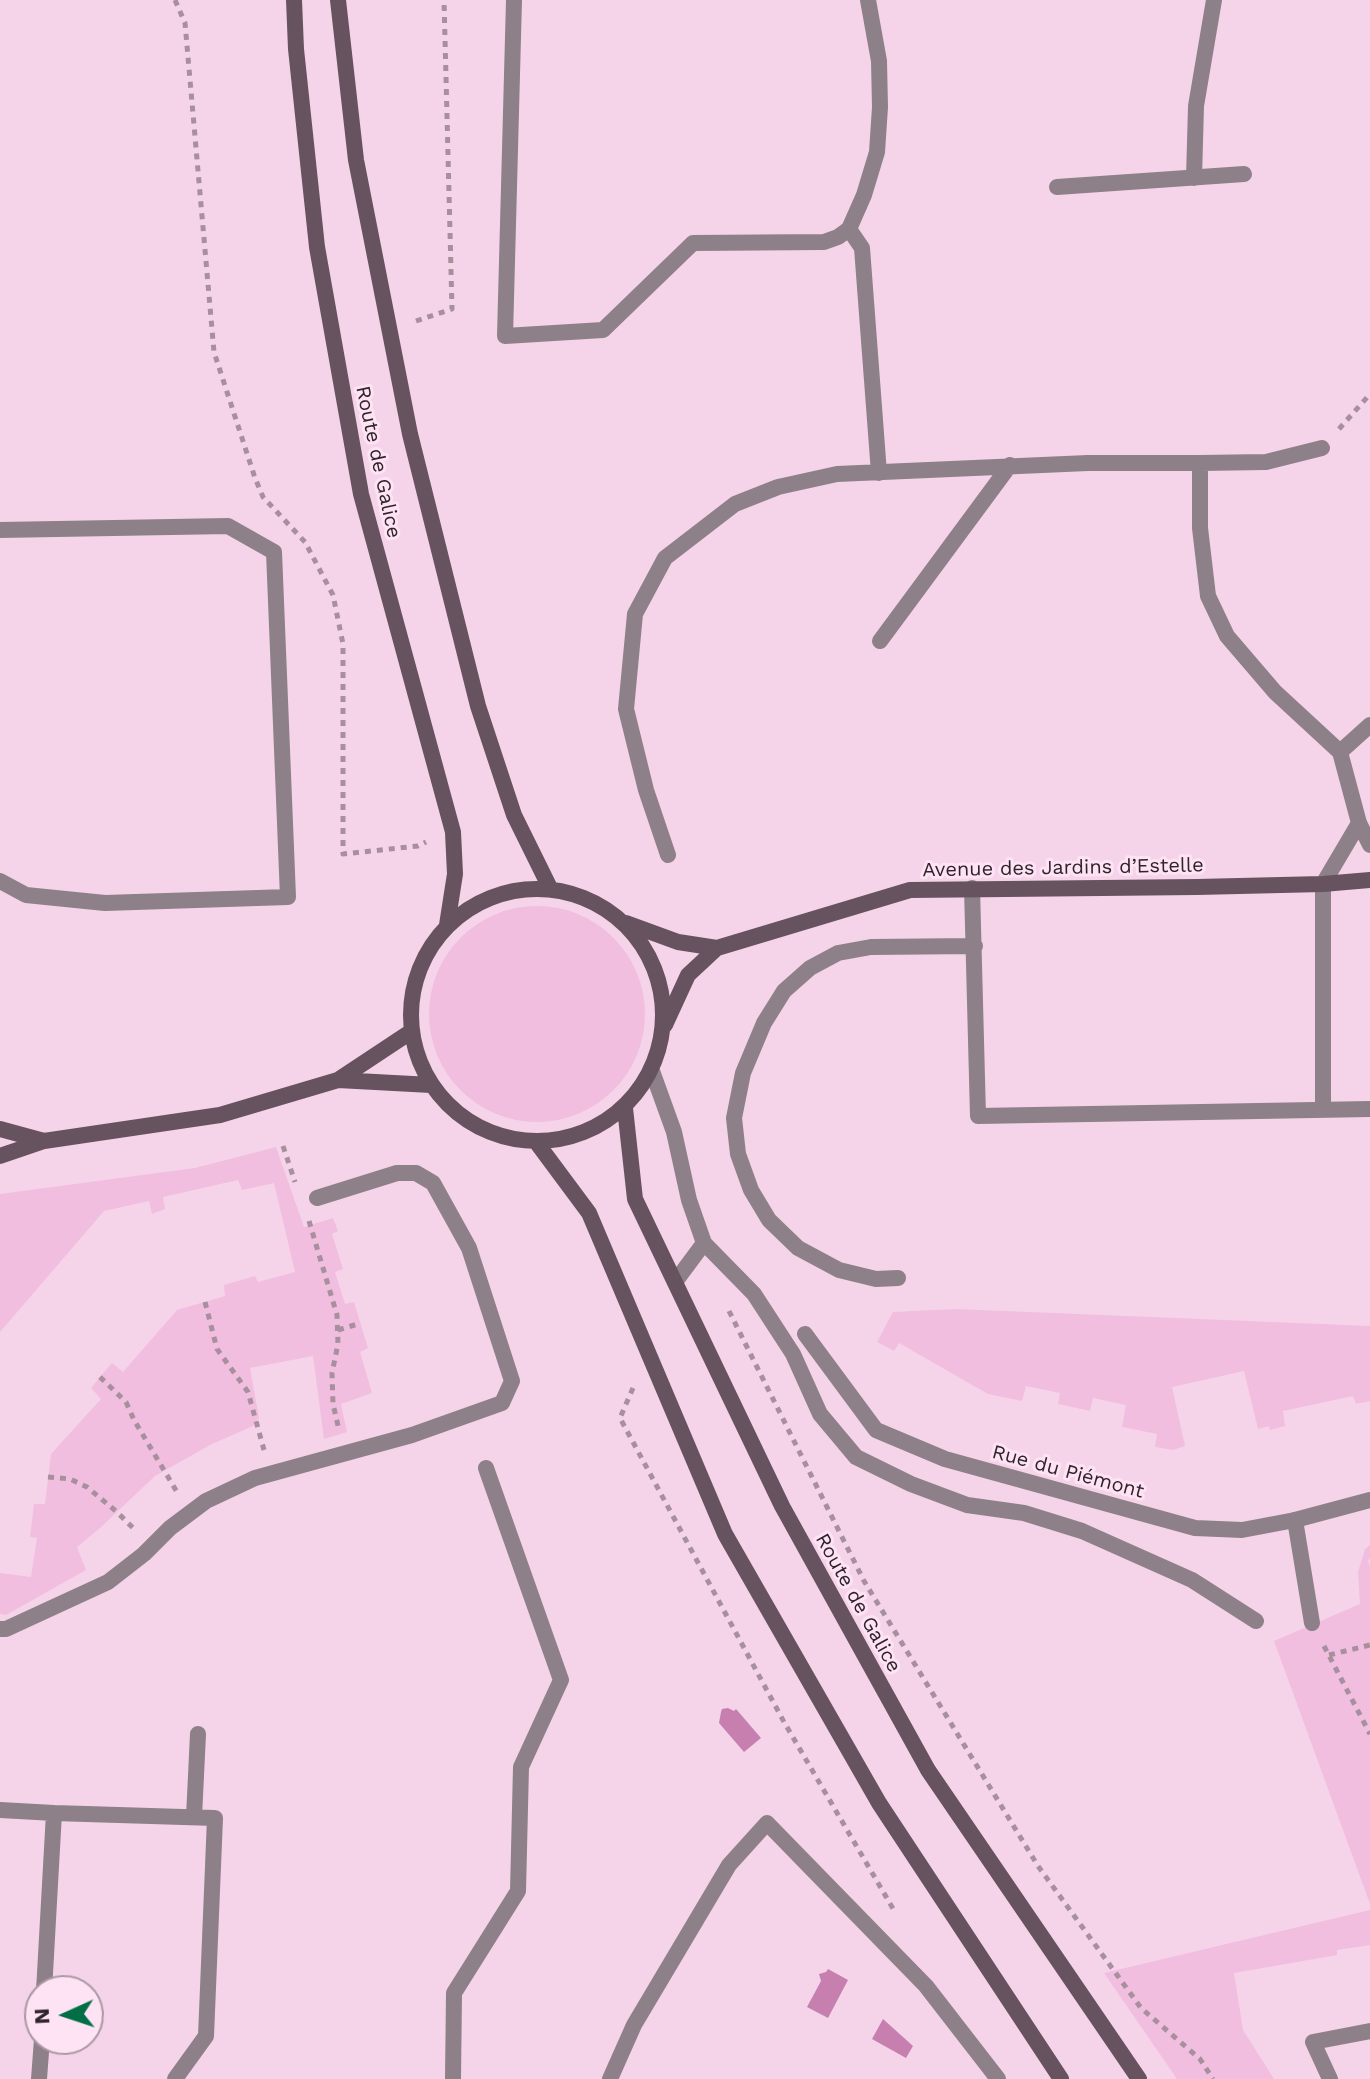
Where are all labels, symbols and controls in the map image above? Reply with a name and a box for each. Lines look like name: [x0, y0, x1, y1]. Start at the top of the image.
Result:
street label: Route de Galice: [350, 384, 406, 540]
street label: Avenue des Jardins d’Estelle: [922, 854, 1204, 882]
street label: Rue du Piémont: [989, 1440, 1147, 1504]
street label: Route de Galice: [810, 1529, 906, 1677]
north arrow: [24, 1975, 104, 2055]
text: N: [29, 2007, 54, 2025]

